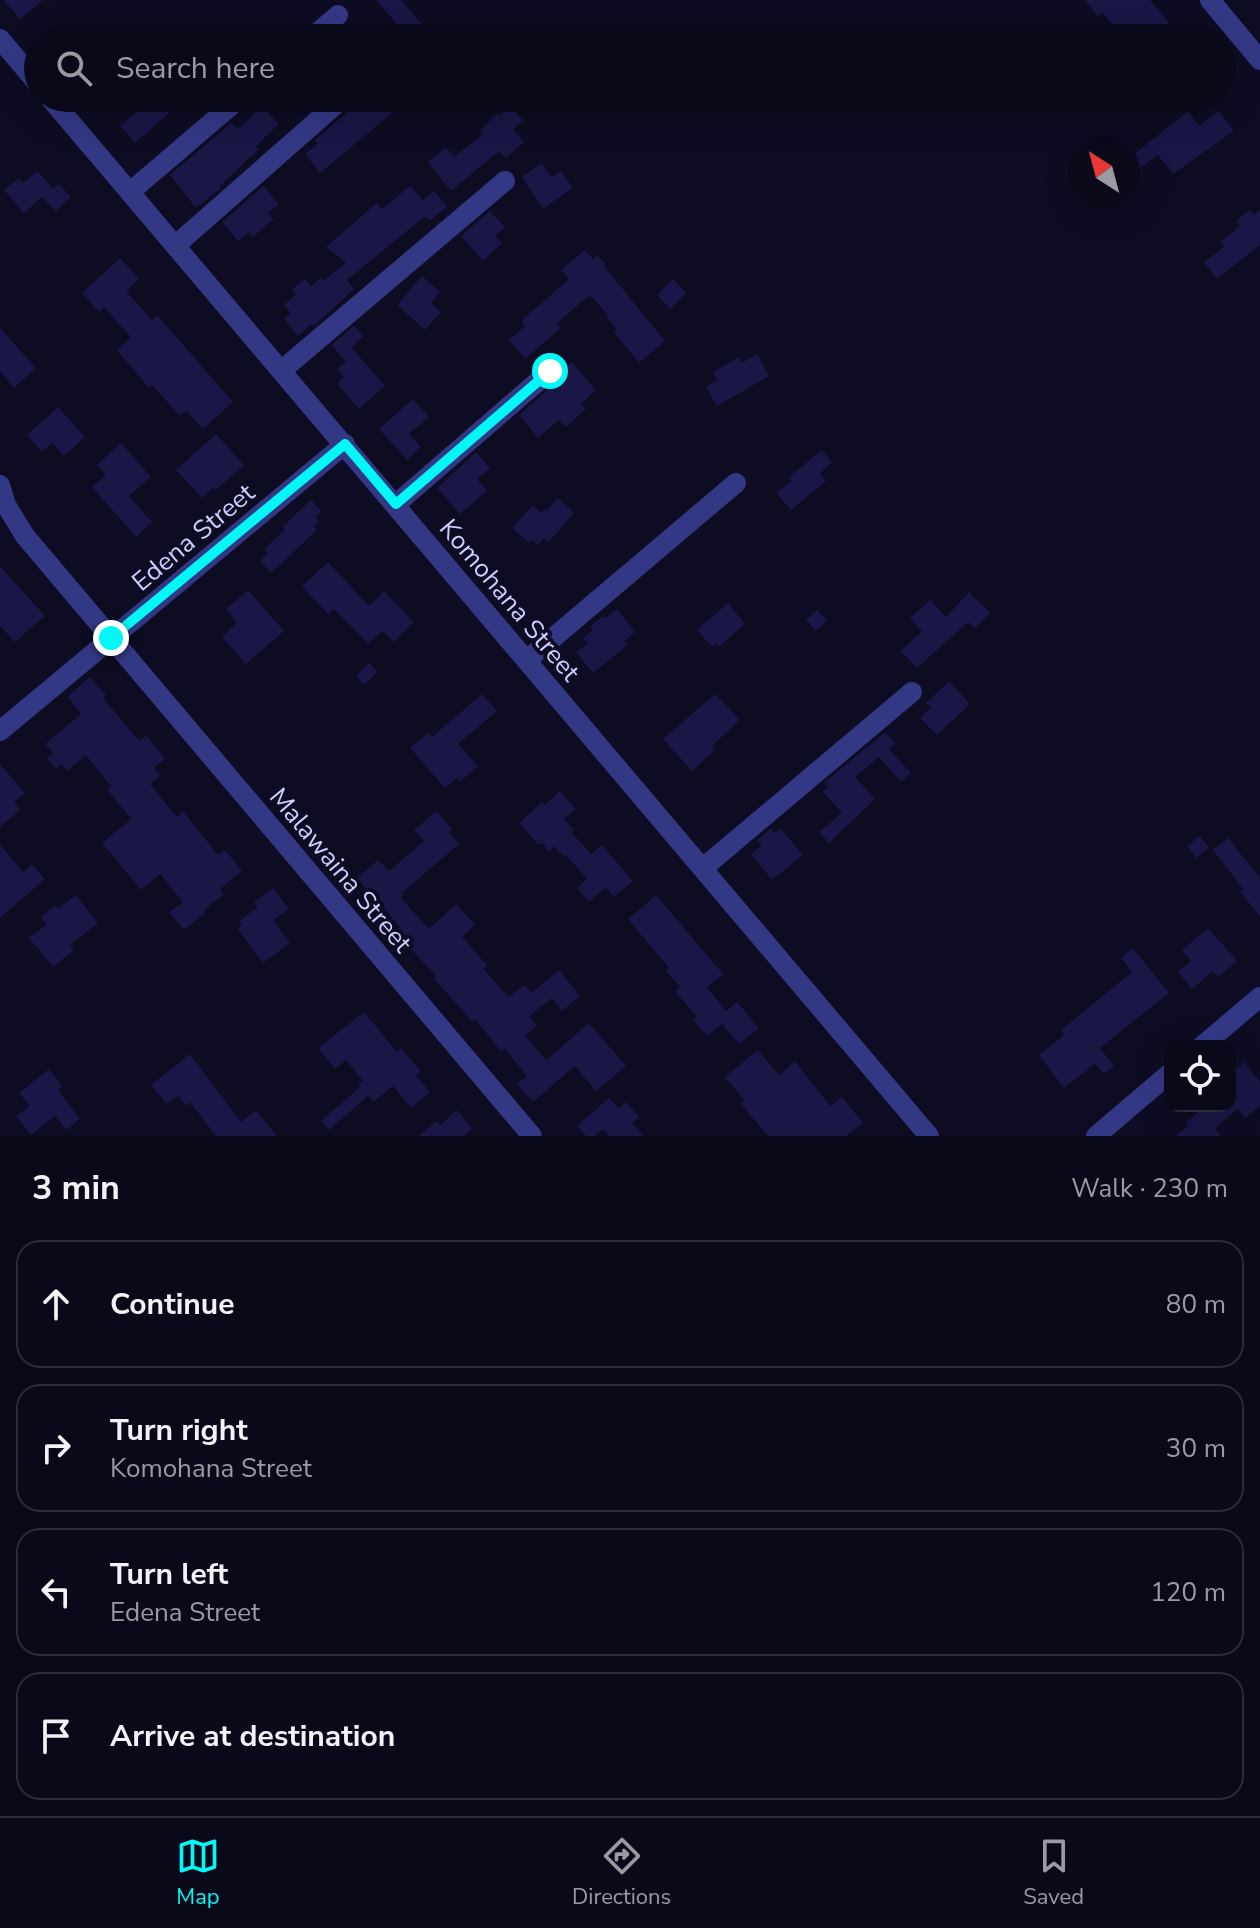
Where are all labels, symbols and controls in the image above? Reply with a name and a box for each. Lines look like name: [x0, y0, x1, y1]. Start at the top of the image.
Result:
search box: [24, 24, 1236, 112]
icon: search: [52, 46, 96, 90]
text: Search here: [116, 48, 275, 89]
north arrow: [1068, 136, 1140, 208]
route start: [532, 353, 568, 389]
street label: Edena Street: [125, 475, 263, 599]
street label: Komohana Street: [431, 512, 588, 690]
route end: [93, 620, 129, 656]
street label: Malawaina Street: [261, 781, 420, 961]
map controls: [1164, 1040, 1236, 1112]
button: locate: [1164, 1040, 1236, 1112]
text: 3 min: [32, 1165, 120, 1211]
text: Walk · 230 m: [1071, 1171, 1228, 1206]
icon: ahead: [34, 1282, 78, 1326]
text: Continue: [110, 1284, 235, 1325]
text: 80 m: [1166, 1287, 1226, 1322]
text: Turn right: [110, 1410, 248, 1451]
icon: right: [34, 1426, 78, 1470]
text: 30 m: [1166, 1431, 1226, 1466]
text: Komohana Street: [110, 1451, 312, 1486]
text: Turn left: [110, 1554, 228, 1595]
icon: left: [34, 1570, 78, 1614]
text: 120 m: [1150, 1575, 1226, 1610]
text: Edena Street: [110, 1595, 260, 1630]
icon: arrive: [34, 1714, 78, 1758]
text: Arrive at destination: [110, 1716, 395, 1757]
tab: Map: [176, 1834, 220, 1912]
tab: Directions: [572, 1834, 671, 1912]
tab: Saved: [1023, 1834, 1084, 1912]

